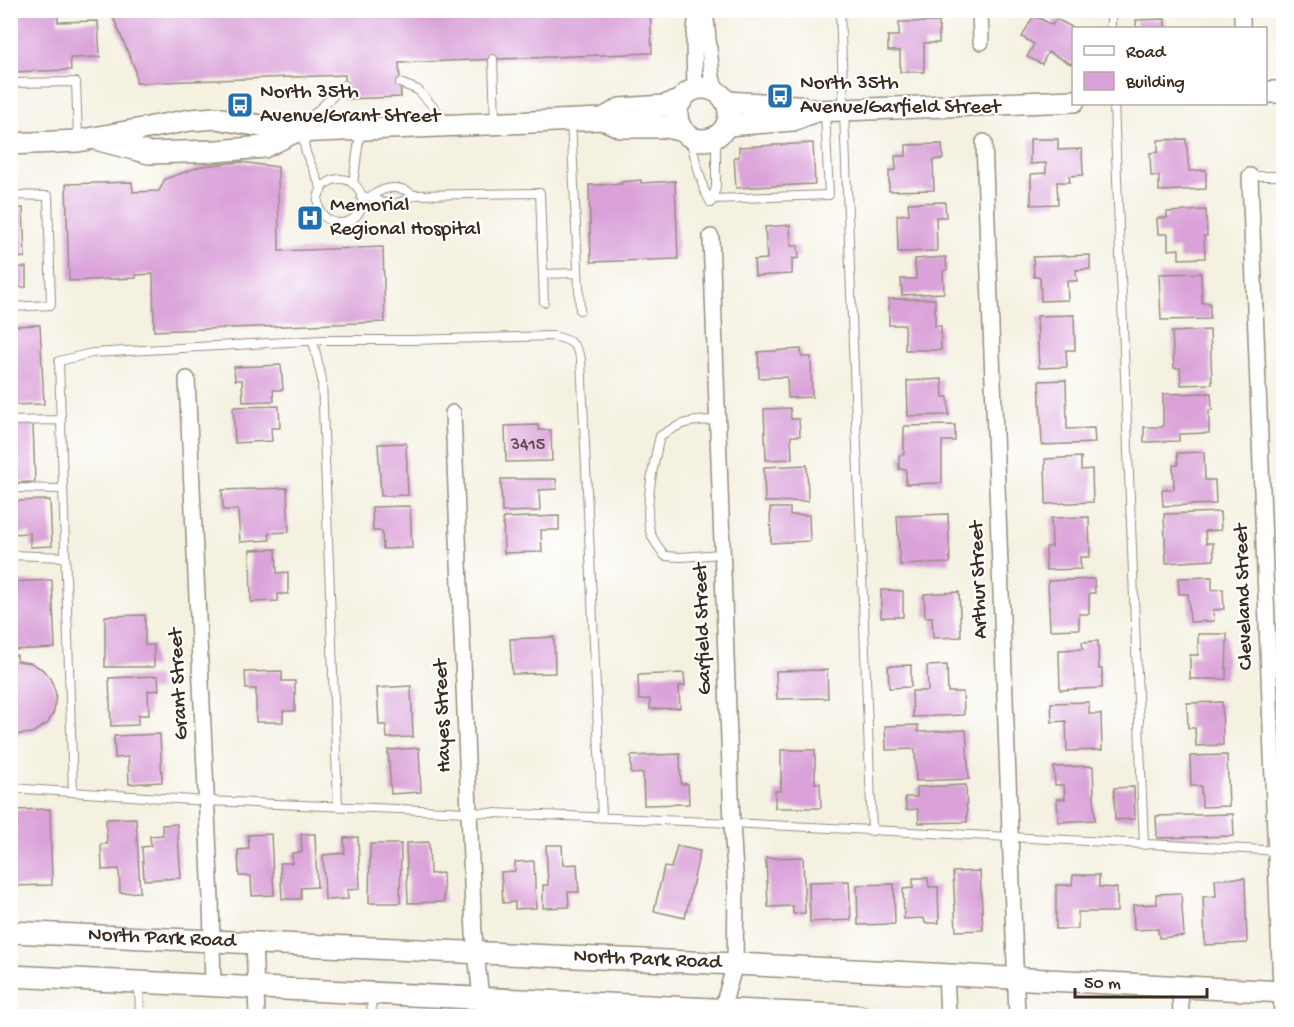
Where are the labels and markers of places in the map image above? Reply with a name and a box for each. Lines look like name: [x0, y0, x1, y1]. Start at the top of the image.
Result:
place label: North 35th Avenue/Garfield Street: [800, 72, 1003, 121]
place label: North 35th Avenue/Grant Street: [260, 81, 442, 130]
bus stop icon: North 35th Avenue/Garfield Street: [765, 81, 795, 111]
bus stop icon: North 35th Avenue/Grant Street: [225, 90, 255, 120]
place label: Memorial Regional Hospital: [330, 194, 481, 243]
hospital icon: Memorial Regional Hospital: [295, 203, 325, 233]

